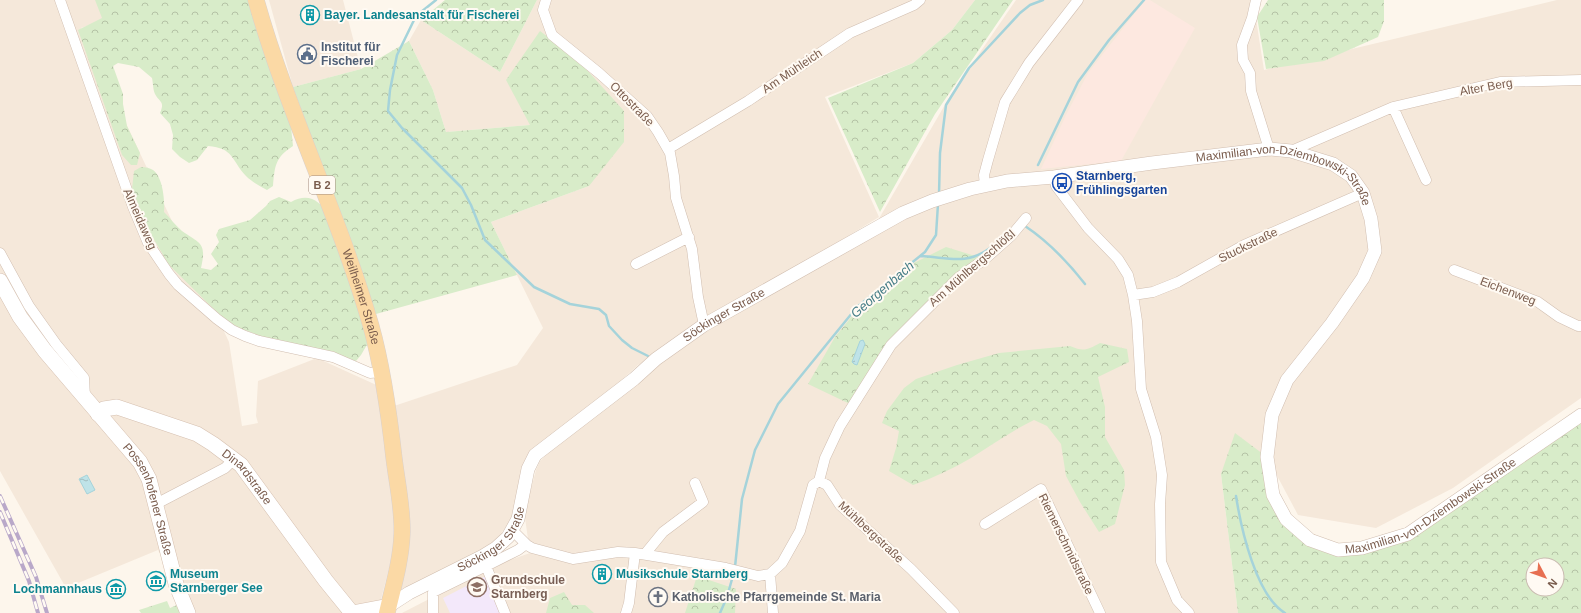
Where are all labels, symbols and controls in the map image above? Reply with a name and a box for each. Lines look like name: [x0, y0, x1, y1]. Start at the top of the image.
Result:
building icon: Bayer. Landesanstalt für Fischerei: [299, 4, 321, 26]
place label: Bayer. Landesanstalt für Fischerei: [324, 8, 519, 22]
place label: Institut für Fischerei: [321, 40, 381, 68]
public building icon: Institut für Fischerei: [296, 43, 318, 65]
street label: Am Mühleich: [759, 46, 825, 96]
street label: Alter Berg: [1459, 75, 1513, 99]
street label: Ottostraße: [607, 79, 657, 129]
street label: Maximilian-von-Dziembowski-Straße: [1195, 142, 1374, 208]
place label: Starnberg, Frühlingsgarten: [1076, 169, 1167, 197]
bus stop icon: Starnberg, Frühlingsgarten: [1051, 172, 1073, 194]
road number: B 2: [309, 176, 335, 194]
street label: Almeidaweg: [120, 186, 160, 252]
street label: Stuckstraße: [1216, 225, 1280, 265]
street label: Am Mühlbergschlößl: [926, 227, 1018, 309]
street label: Weilheimer Straße: [339, 247, 383, 346]
water label: Georgenbach: [848, 258, 917, 321]
street label: Eichenweg: [1478, 274, 1538, 308]
street label: Söckinger Straße: [680, 285, 768, 345]
street label: Possenhofener Straße: [120, 440, 175, 557]
street label: Dinardstraße: [219, 446, 275, 508]
street label: Maximilian-von-Dziembowski-Straße: [1344, 455, 1519, 556]
street label: Riemerschmidstraße: [1035, 491, 1097, 597]
street label: Mühlbergstraße: [835, 498, 907, 566]
street label: Söckinger Straße: [455, 505, 527, 575]
north arrow: [1525, 557, 1565, 597]
building icon: Musikschule Starnberg: [591, 563, 613, 585]
place label: Museum Starnberger See: [170, 567, 263, 595]
place label: Musikschule Starnberg: [616, 567, 748, 581]
museum icon: Museum Starnberger See: [145, 570, 167, 592]
place label: Grundschule Starnberg: [491, 573, 565, 601]
school or university icon: Grundschule Starnberg: [466, 576, 488, 598]
text: N: [1545, 577, 1560, 591]
museum icon: Lochmannhaus: [105, 578, 127, 600]
place label: Lochmannhaus: [13, 582, 102, 596]
church icon: Katholische Pfarrgemeinde St. Maria: [647, 586, 669, 608]
place label: Katholische Pfarrgemeinde St. Maria: [672, 590, 881, 604]

